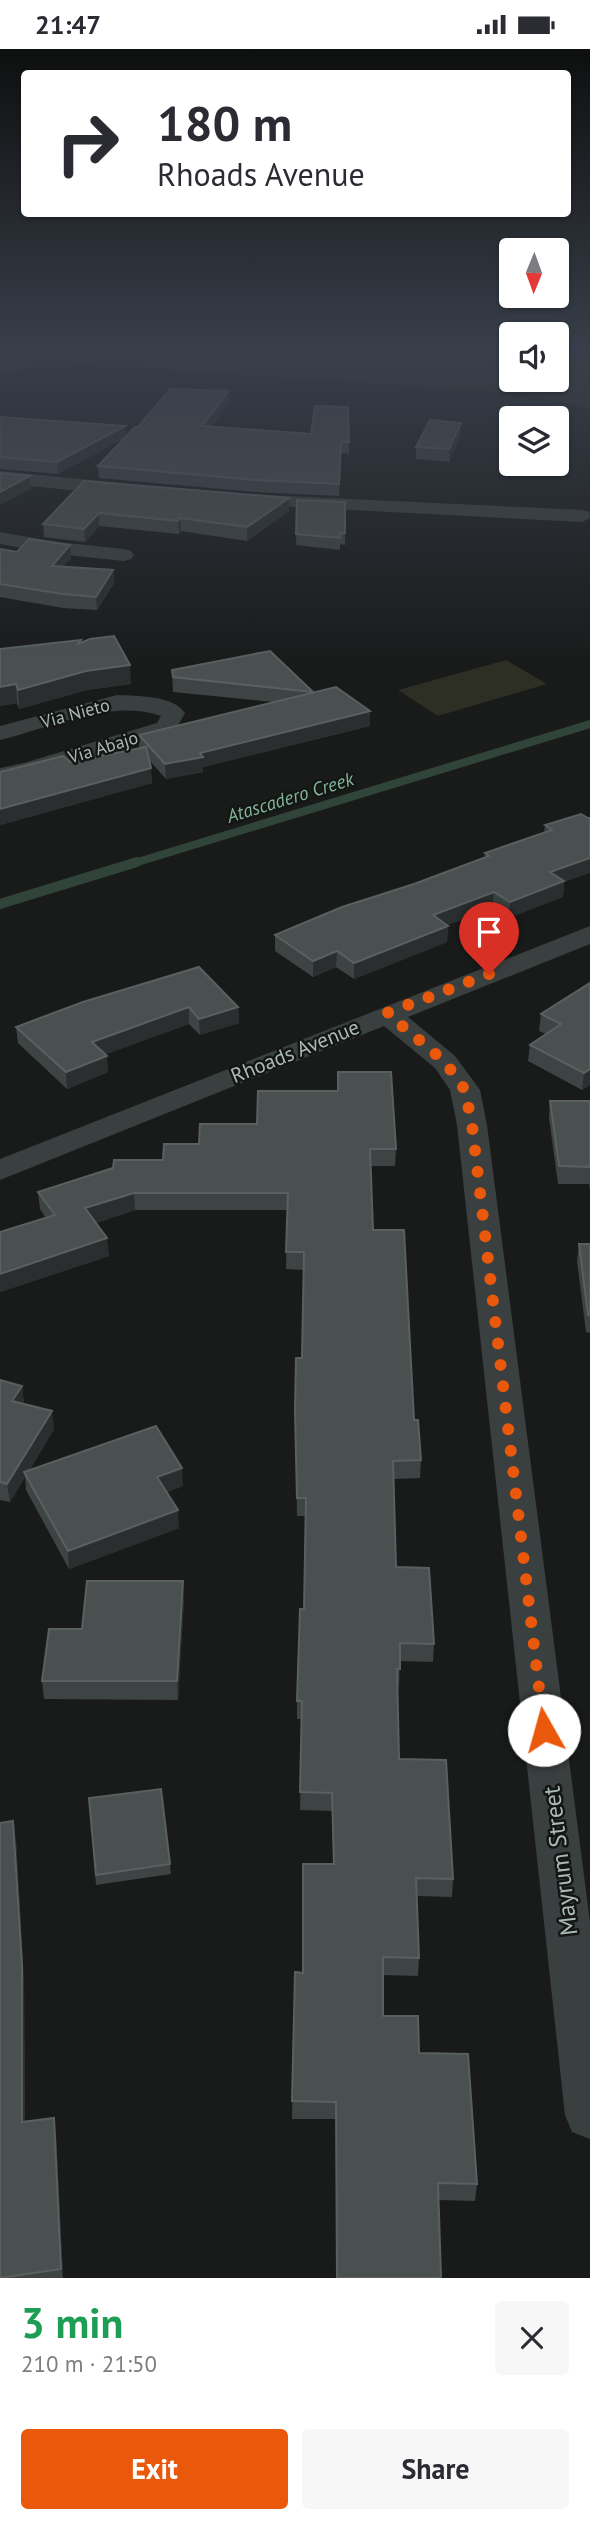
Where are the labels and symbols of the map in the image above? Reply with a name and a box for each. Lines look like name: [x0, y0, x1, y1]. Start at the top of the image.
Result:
north arrow: [499, 238, 569, 308]
street label: Via Nieto: [37, 693, 112, 733]
street label: Via Abajo: [64, 725, 141, 769]
water label: Atascadero Creek: [223, 766, 358, 828]
pin: [459, 902, 519, 974]
street label: Rhoads Avenue: [227, 1013, 363, 1089]
position arrow: [507, 1693, 581, 1767]
street label: Mayrum Street: [535, 1784, 585, 1938]

